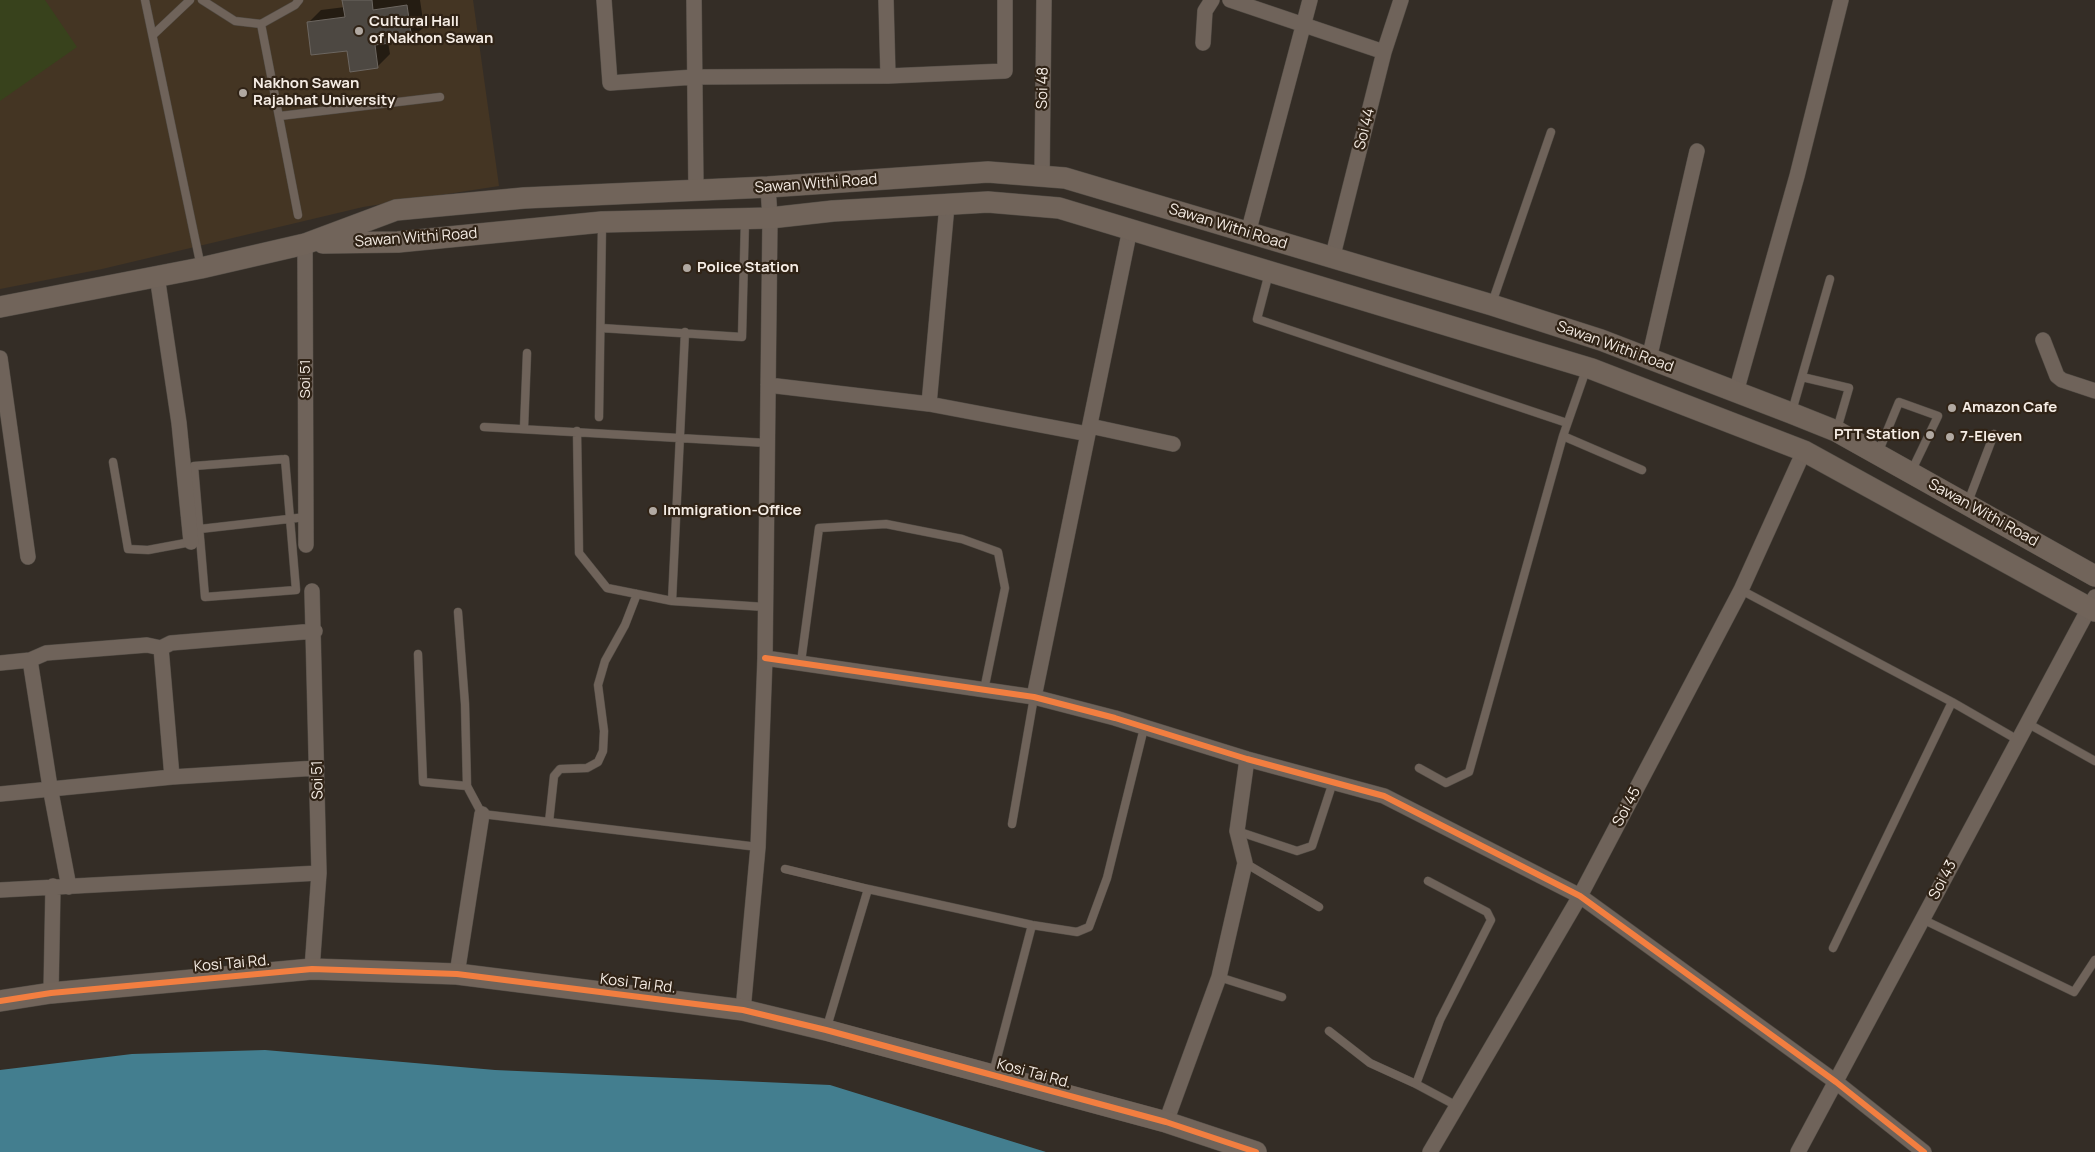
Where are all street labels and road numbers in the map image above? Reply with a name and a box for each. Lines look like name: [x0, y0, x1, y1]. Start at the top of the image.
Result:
street label: Soi 48: [1034, 67, 1052, 109]
street label: Soi 44: [1351, 106, 1379, 152]
street label: Sawan Withi Road: [754, 171, 878, 197]
street label: Sawan Withi Road: [1167, 200, 1289, 254]
street label: Sawan Withi Road: [354, 225, 478, 251]
street label: Sawan Withi Road: [1554, 318, 1676, 376]
street label: Soi 51: [297, 359, 315, 399]
street label: Sawan Withi Road: [1925, 475, 2041, 551]
street label: Soi 51: [309, 760, 327, 800]
street label: Soi 45: [1609, 784, 1645, 830]
street label: Soi 43: [1925, 857, 1961, 903]
street label: Kosi Tai Rd.: [193, 952, 271, 976]
street label: Kosi Tai Rd.: [599, 970, 677, 998]
street label: Kosi Tai Rd.: [995, 1055, 1073, 1093]

